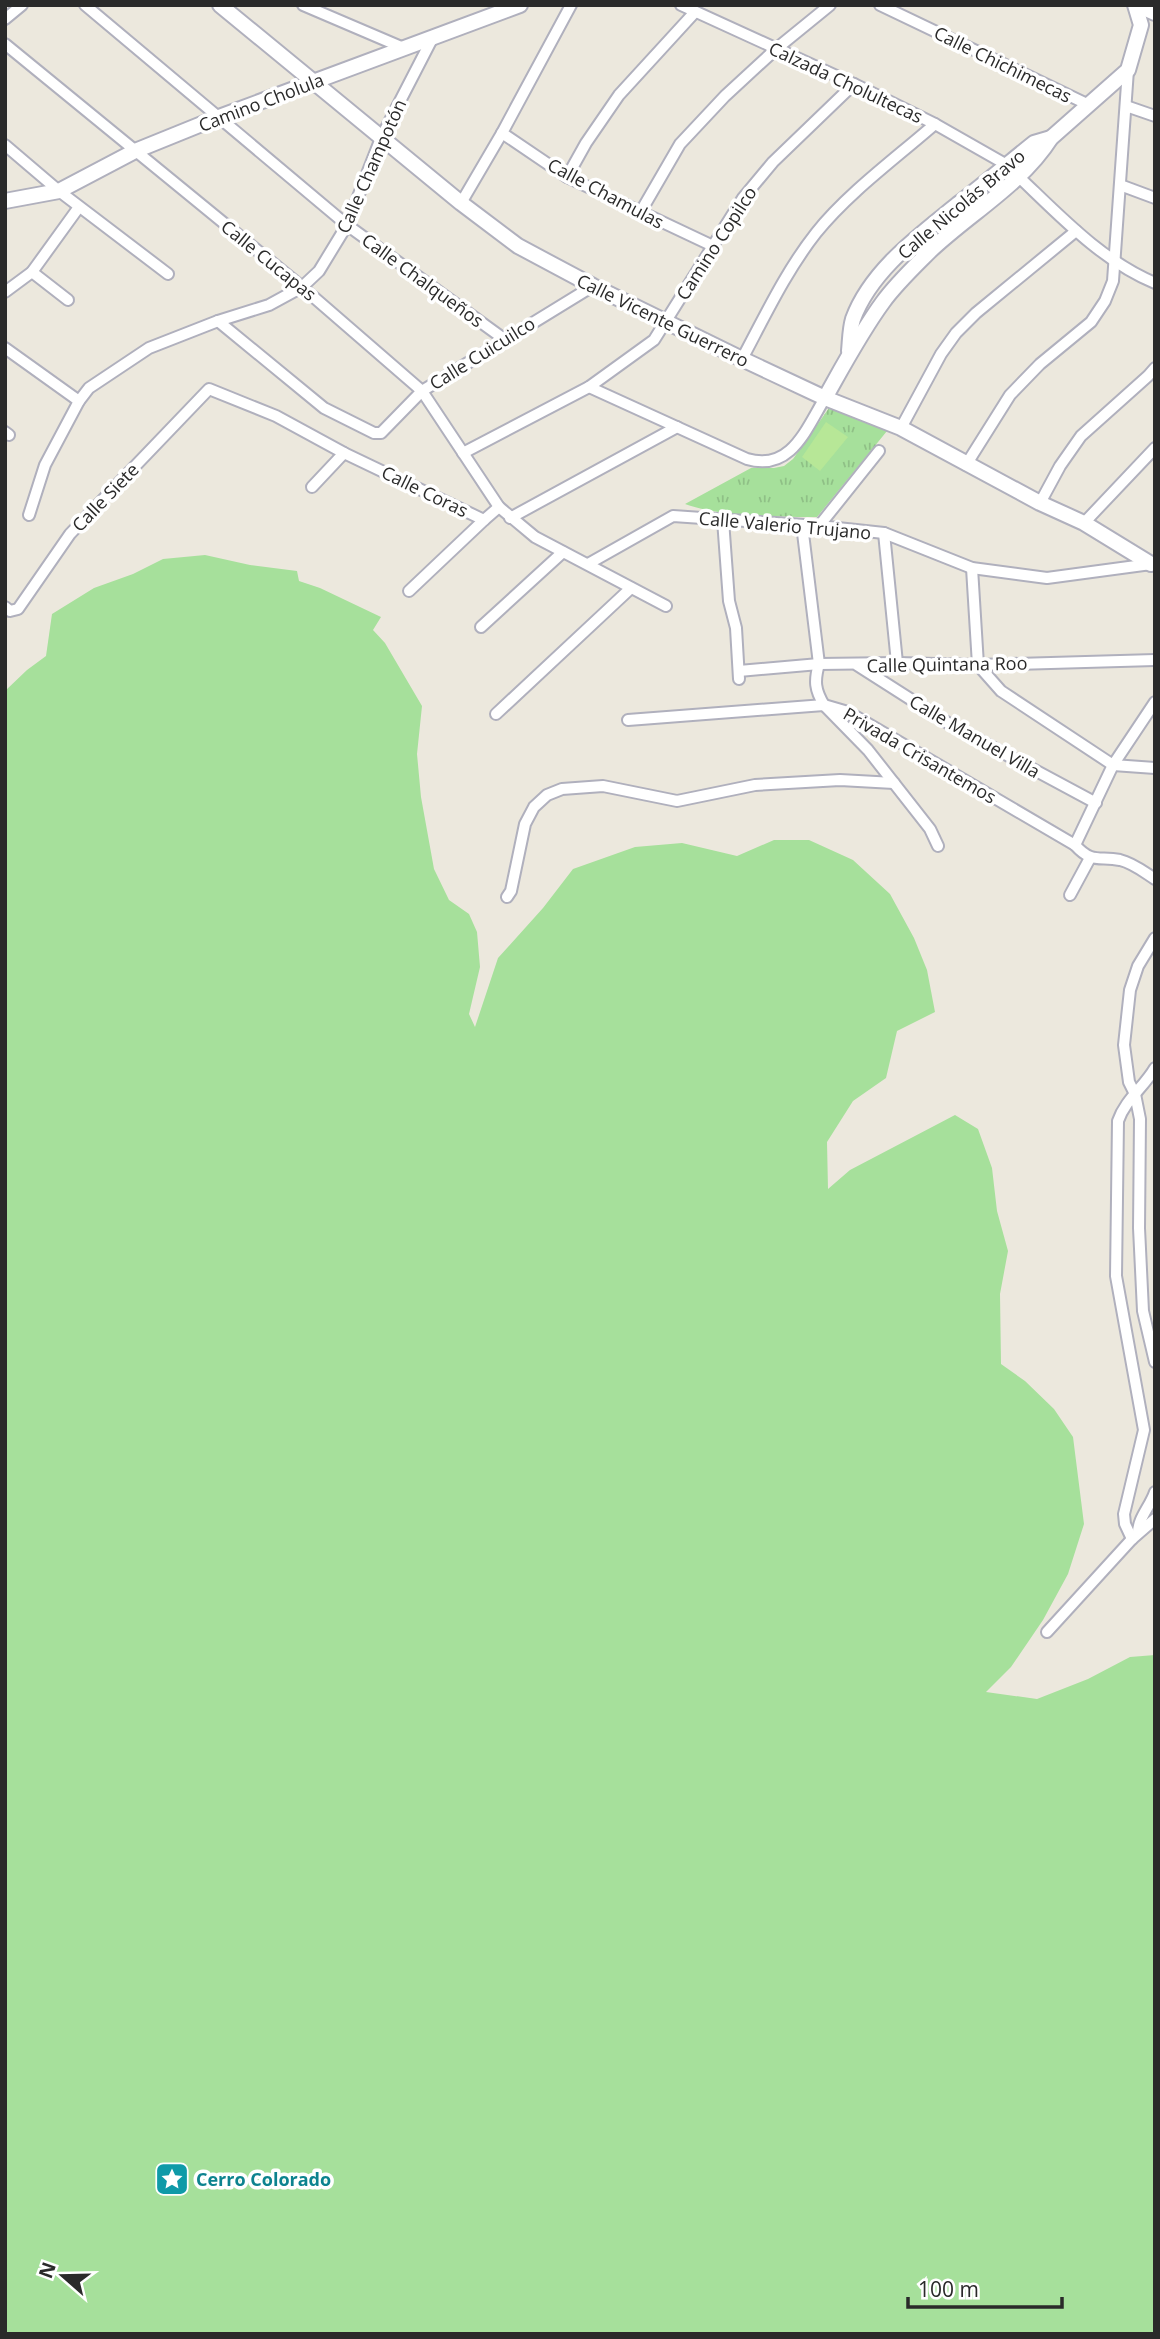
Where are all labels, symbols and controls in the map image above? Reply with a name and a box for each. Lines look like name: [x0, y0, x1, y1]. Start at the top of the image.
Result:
street label: Calle Chichimecas: [930, 20, 1076, 108]
street label: Calzada Cholultecas: [765, 36, 927, 128]
street label: Camino Cholula: [195, 67, 327, 137]
street label: Calle Champotón: [331, 95, 411, 237]
street label: Calle Nicolás Bravo: [892, 144, 1030, 264]
street label: Calle Chamulas: [544, 152, 668, 234]
street label: Camino Copilco: [670, 182, 762, 304]
street label: Calle Cucapas: [216, 214, 322, 306]
street label: Calle Chalqueños: [357, 228, 489, 332]
street label: Calle Vicente Guerrero: [573, 268, 753, 372]
street label: Calle Cuicuilco: [425, 311, 539, 395]
street label: Calle Siete: [66, 458, 144, 536]
street label: Calle Coras: [378, 460, 472, 522]
street label: Calle Valerio Trujano: [698, 506, 872, 544]
street label: Calle Quintana Roo: [866, 651, 1028, 677]
street label: Calle Manuel Villa: [905, 689, 1045, 783]
street label: Privada Crisantemos: [839, 701, 1001, 809]
place icon: Cerro Colorado: [153, 2160, 191, 2198]
place label: Cerro Colorado: [196, 2167, 331, 2191]
north arrow: [28, 2241, 98, 2311]
text: N: [32, 2258, 62, 2282]
scale bar: [908, 2266, 1062, 2310]
text: 100 m: [918, 2275, 979, 2303]

